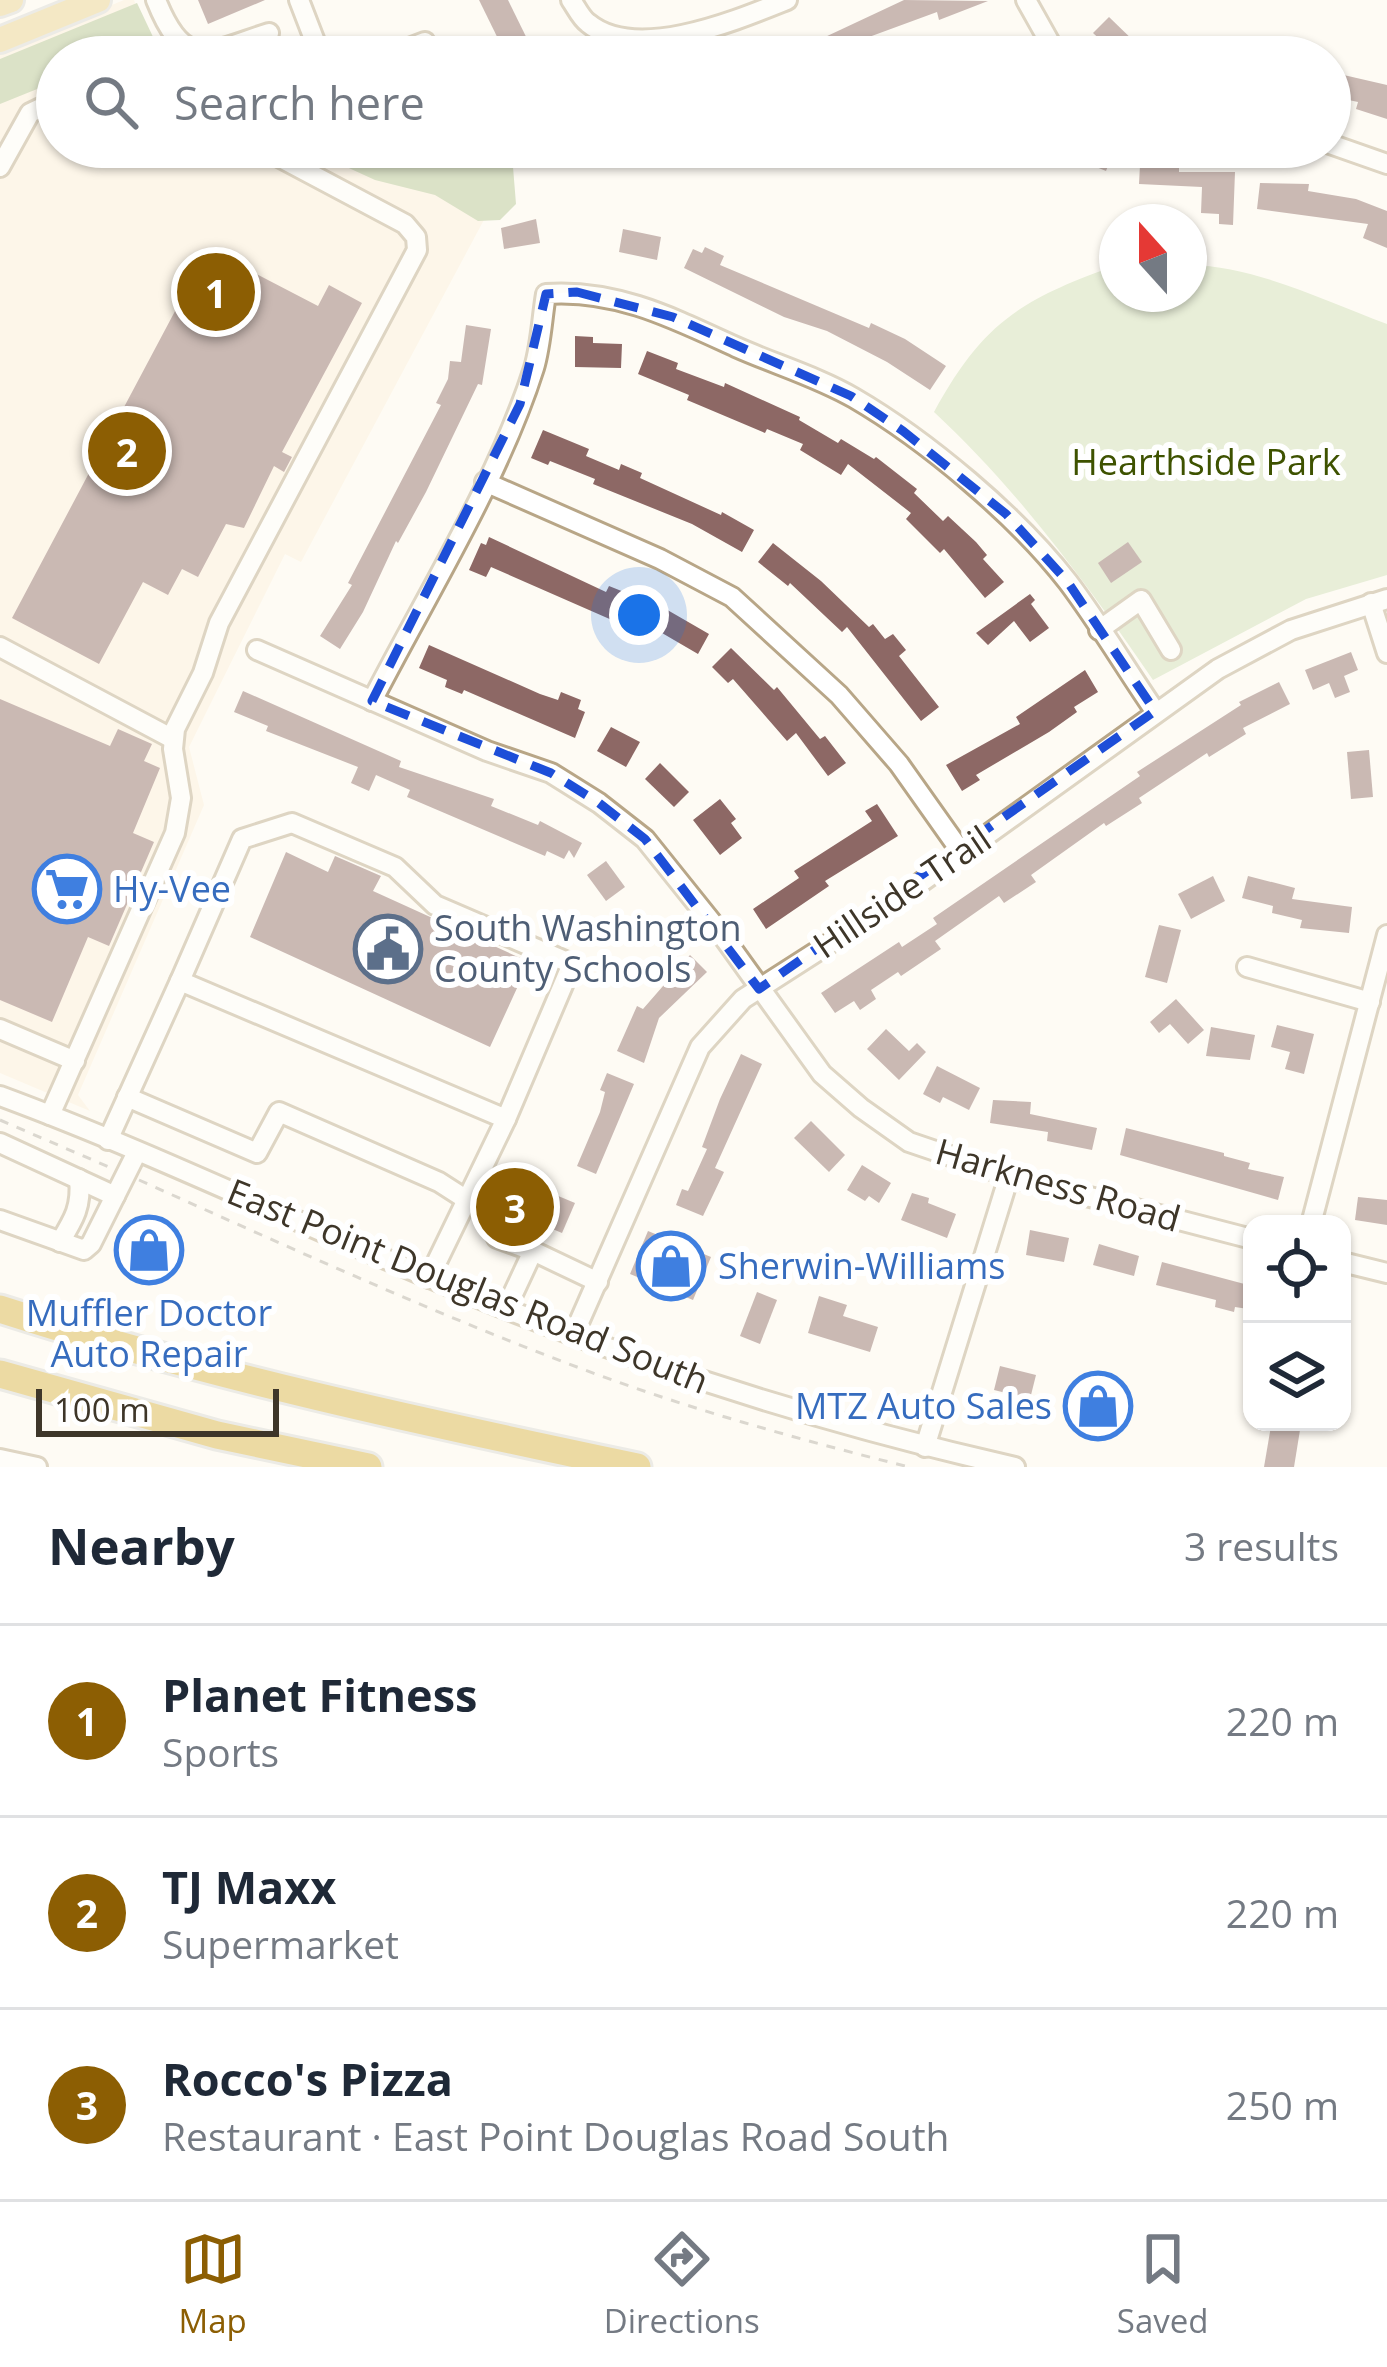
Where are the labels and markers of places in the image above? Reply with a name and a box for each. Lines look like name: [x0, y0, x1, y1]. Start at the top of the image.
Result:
pin: 1: [177, 247, 255, 337]
pin: 2: [88, 406, 166, 496]
supermarket icon: Hy-Vee: [32, 854, 102, 924]
place label: Hy-Vee: [113, 864, 231, 913]
place label: South Washington County Schools: [434, 903, 742, 993]
public building icon: South Washington County Schools: [353, 914, 423, 984]
pin: 3: [476, 1162, 554, 1252]
shop icon: Muffler Doctor Auto Repair: [114, 1215, 184, 1285]
shop icon: Sherwin-Williams: [636, 1231, 706, 1301]
place label: Sherwin-Williams: [718, 1241, 1005, 1290]
place label: Muffler Doctor Auto Repair: [26, 1288, 272, 1378]
shop icon: MTZ Auto Sales: [1063, 1371, 1133, 1441]
place label: MTZ Auto Sales: [795, 1381, 1052, 1430]

